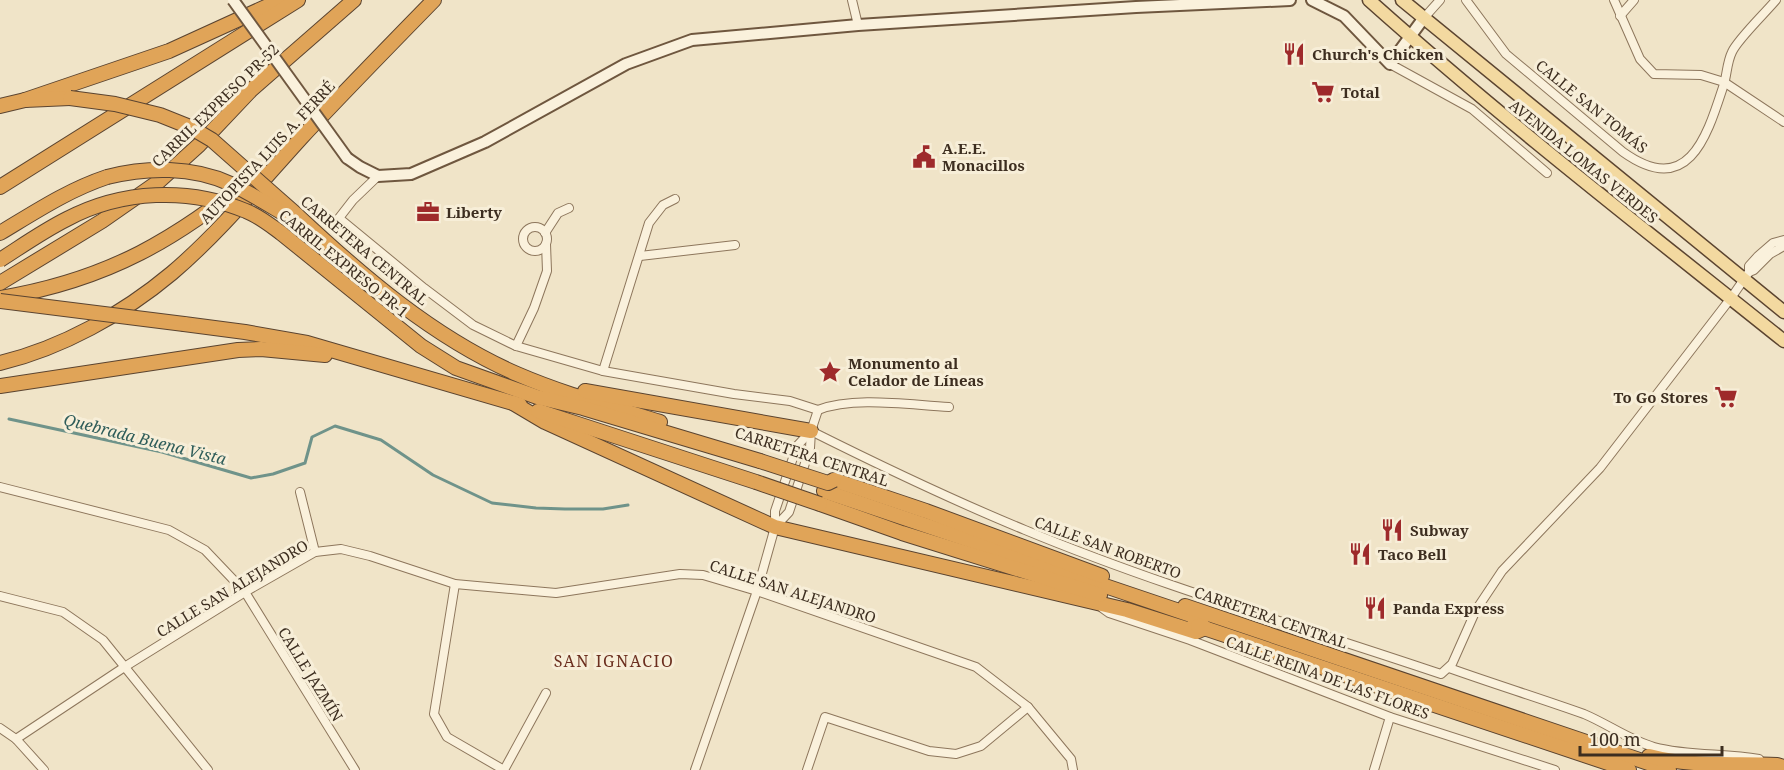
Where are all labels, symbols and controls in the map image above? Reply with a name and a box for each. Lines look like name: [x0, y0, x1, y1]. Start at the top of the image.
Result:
street label: CARRIL EXPRESO PR-52: [147, 39, 283, 171]
restaurant icon: Church's Chicken: [1281, 41, 1307, 67]
place label: Church's Chicken: [1312, 44, 1444, 64]
street label: CALLE SAN TOMÁS: [1532, 55, 1652, 157]
street label: AUTOPISTA LUIS A. FERRÉ: [195, 76, 339, 228]
supermarket icon: Total: [1310, 79, 1336, 105]
place label: Total: [1341, 82, 1381, 102]
street label: AVENIDA LOMAS VERDES: [1506, 95, 1662, 227]
place label: A.E.E. Monacillos: [942, 138, 1025, 175]
public building icon: A.E.E. Monacillos: [911, 144, 937, 170]
street label: CARRETERA CENTRAL: [297, 191, 433, 309]
office icon: Liberty: [415, 199, 441, 225]
place label: Liberty: [446, 202, 502, 222]
street label: CARRIL EXPRESO PR-1: [275, 205, 413, 321]
place label: Monumento al Celador de Líneas: [848, 353, 984, 390]
place icon: Monumento al Celador de Líneas: [817, 359, 843, 385]
supermarket icon: To Go Stores: [1713, 384, 1739, 410]
place label: To Go Stores: [1613, 387, 1708, 407]
water label: Quebrada Buena Vista: [61, 408, 229, 470]
street label: CARRETERA CENTRAL: [733, 422, 891, 490]
street label: CALLE SAN ROBERTO: [1032, 511, 1184, 583]
restaurant icon: Subway: [1379, 517, 1405, 543]
place label: Subway: [1410, 520, 1469, 540]
street label: CALLE SAN ALEJANDRO: [152, 535, 312, 641]
restaurant icon: Taco Bell: [1347, 541, 1373, 567]
place label: Taco Bell: [1378, 544, 1447, 564]
street label: CALLE SAN ALEJANDRO: [707, 555, 879, 627]
street label: CARRETERA CENTRAL: [1192, 581, 1350, 653]
restaurant icon: Panda Express: [1362, 595, 1388, 621]
place label: Panda Express: [1393, 598, 1504, 618]
street label: CALLE JAZMÍN: [274, 623, 348, 725]
street label: CALLE REINA DE LAS FLORES: [1223, 631, 1433, 723]
district label: SAN IGNACIO: [554, 650, 674, 672]
scale bar: [1580, 719, 1722, 757]
text: 100 m: [1589, 727, 1641, 751]

